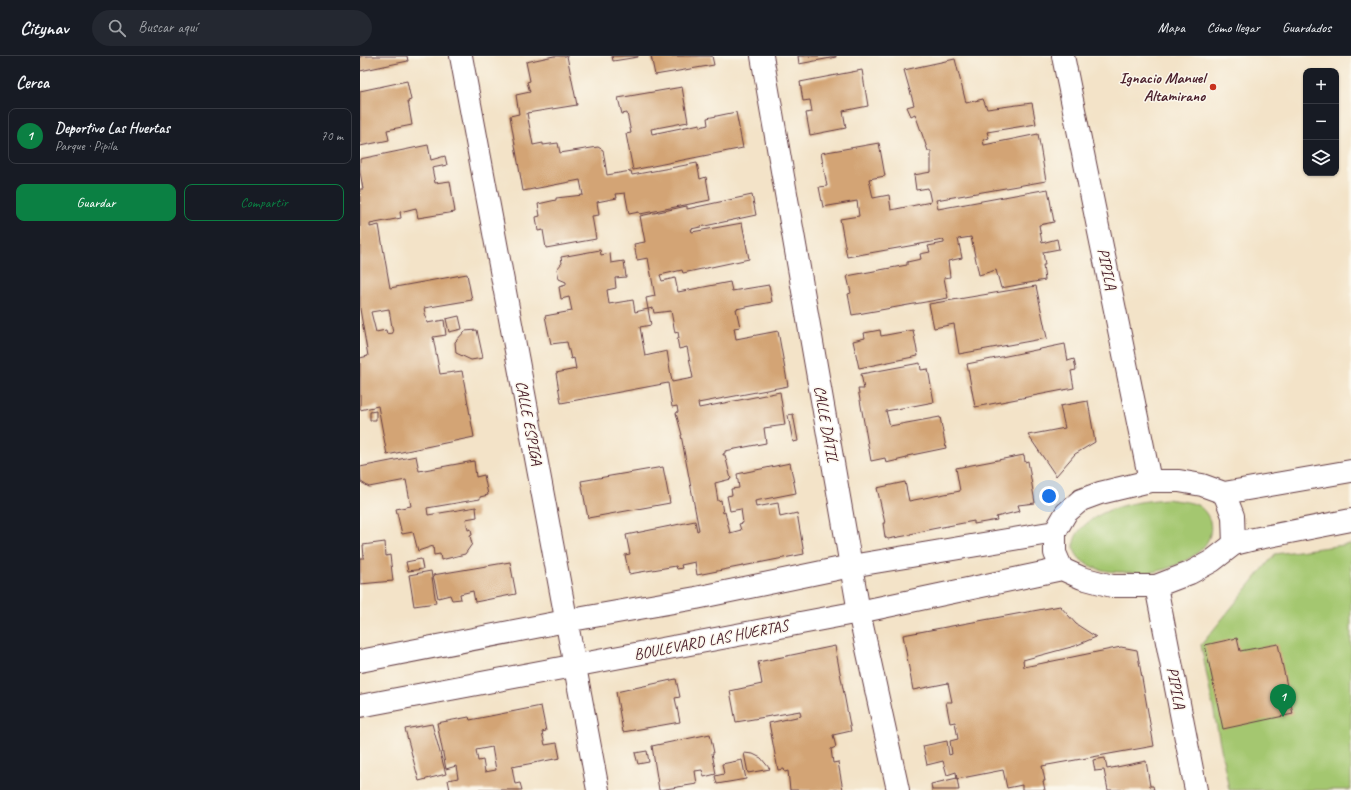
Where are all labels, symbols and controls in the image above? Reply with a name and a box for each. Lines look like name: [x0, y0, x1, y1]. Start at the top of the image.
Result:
search box: [92, 10, 372, 46]
text: Citynav: [20, 16, 68, 40]
icon: search: [106, 17, 128, 39]
text: Buscar aquí: [138, 18, 197, 37]
text: Mapa: [1158, 19, 1185, 36]
text: Cómo llegar: [1207, 19, 1260, 36]
text: Guardados: [1282, 19, 1331, 36]
place label: Ignacio Manuel Altamirano: [1119, 68, 1208, 106]
map controls: [1303, 68, 1339, 176]
button: +: [1303, 68, 1339, 104]
text: Cerca: [16, 72, 49, 93]
marker: Ignacio Manuel Altamirano: [1208, 82, 1218, 92]
button: −: [1303, 104, 1339, 140]
text: Deportivo Las Huertas: [55, 119, 170, 138]
text: 1: [27, 128, 33, 144]
text: 70 m: [321, 128, 343, 144]
text: Parque · Pipila: [55, 138, 117, 154]
button: layers: [1303, 140, 1339, 176]
button: Guardar: [16, 184, 176, 221]
button: Compartir: [184, 184, 344, 221]
street label: PIPILA: [1093, 246, 1121, 293]
street label: CALLE ESPIGA: [511, 379, 547, 468]
street label: CALLE DÁTIL: [809, 384, 843, 464]
your location: [1039, 486, 1059, 506]
street label: BOULEVARD LAS HUERTAS: [632, 615, 792, 665]
street label: PIPILA: [1162, 665, 1190, 711]
pin: 1: [1270, 684, 1296, 717]

